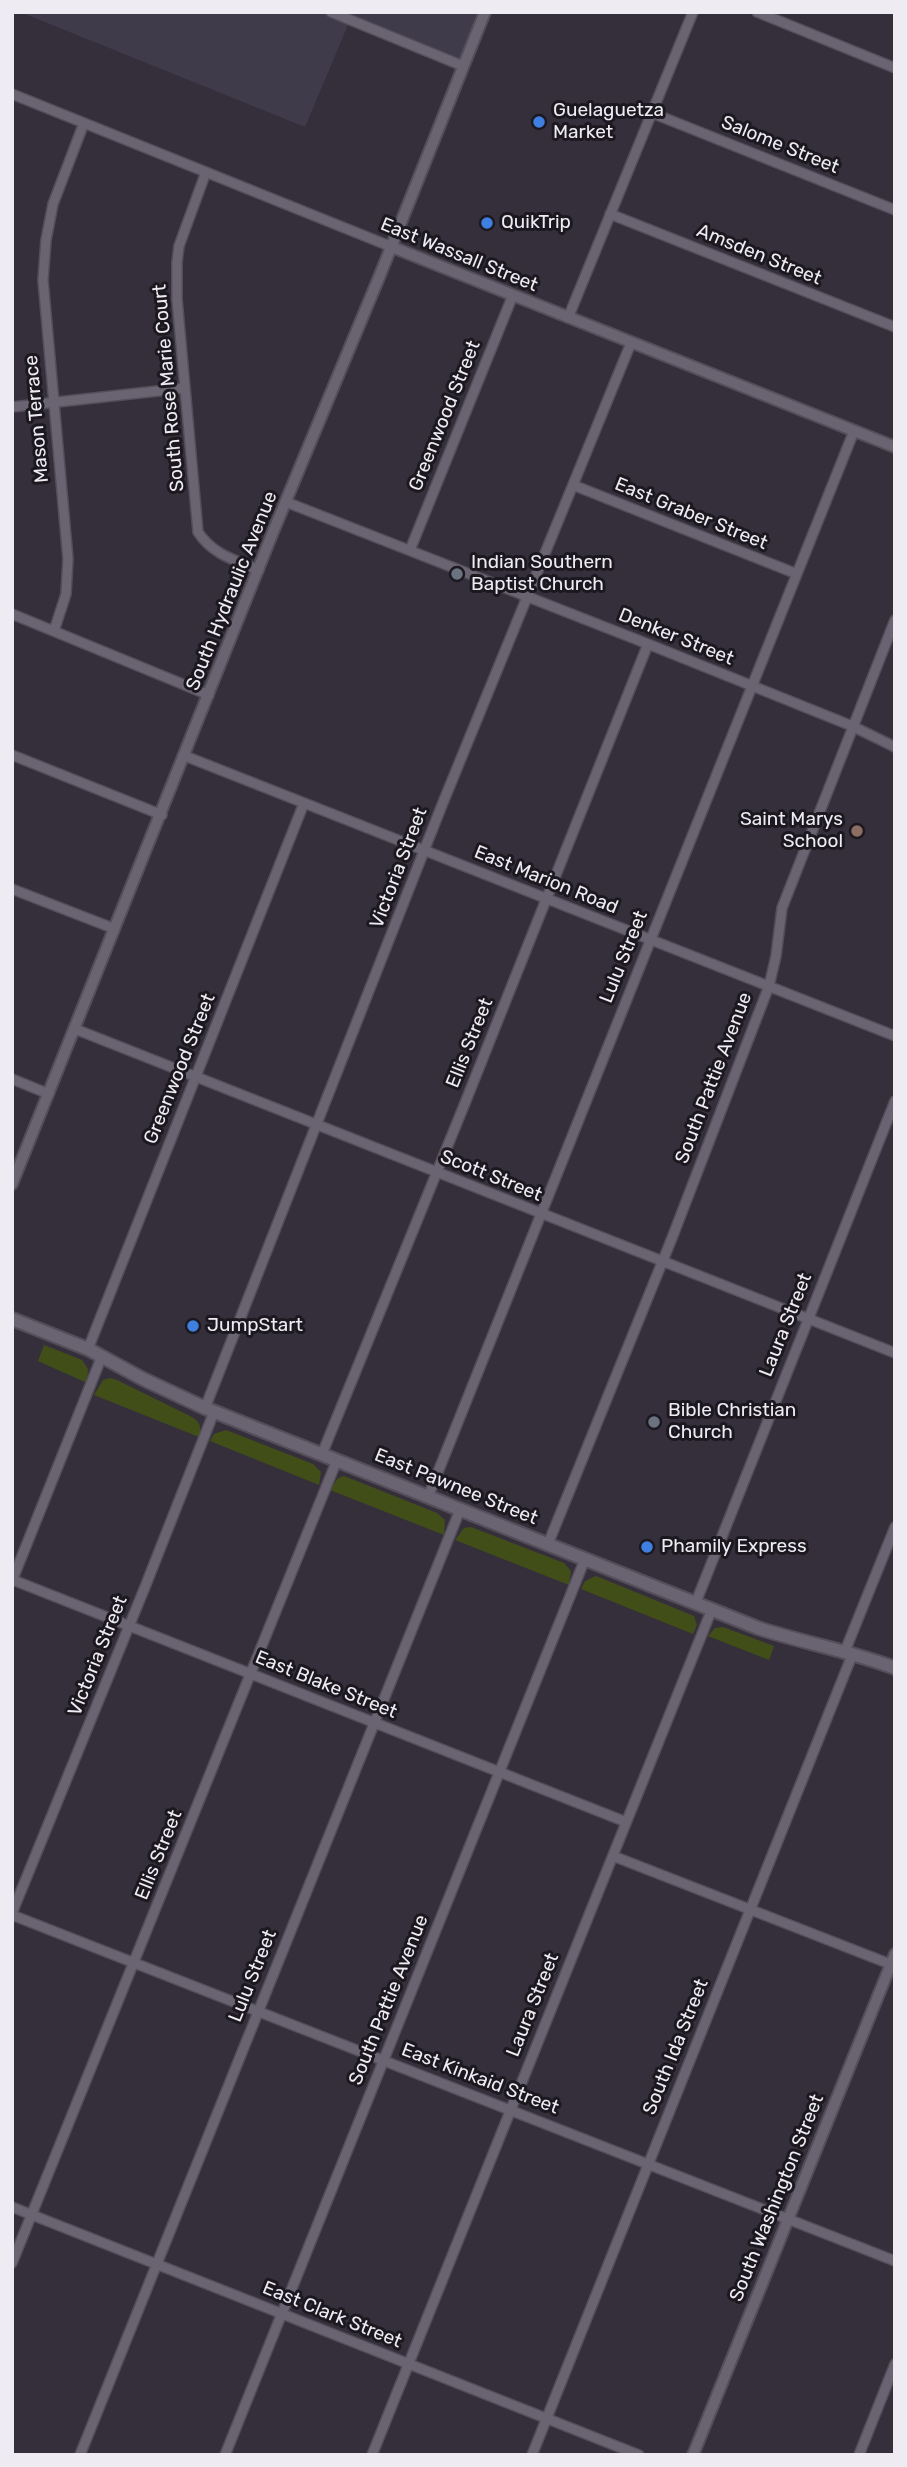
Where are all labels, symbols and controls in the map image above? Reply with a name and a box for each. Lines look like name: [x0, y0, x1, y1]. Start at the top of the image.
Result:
place label: Guelaguetza Market: [553, 100, 664, 144]
street label: Salome Street: [718, 111, 842, 179]
marker: Guelaguetza Market: [531, 114, 547, 130]
place label: QuikTrip: [501, 212, 571, 234]
street label: East Wassall Street: [377, 213, 541, 297]
marker: QuikTrip: [479, 215, 495, 231]
street label: Amsden Street: [693, 220, 825, 290]
street label: South Rose Marie Court: [149, 283, 189, 493]
street label: Greenwood Street: [404, 337, 486, 495]
street label: Mason Terrace: [20, 354, 54, 484]
street label: East Graber Street: [611, 473, 771, 555]
street label: South Hydraulic Avenue: [182, 488, 282, 694]
place label: Indian Southern Baptist Church: [471, 552, 613, 596]
marker: Indian Southern Baptist Church: [449, 566, 465, 582]
street label: Denker Street: [615, 604, 737, 670]
street label: Victoria Street: [365, 804, 433, 932]
place label: Saint Marys School: [740, 809, 843, 853]
marker: Saint Marys School: [849, 823, 865, 839]
street label: East Marion Road: [471, 841, 621, 919]
street label: Lulu Street: [595, 908, 653, 1006]
street label: South Pattie Avenue: [671, 989, 757, 1167]
street label: Greenwood Street: [139, 990, 221, 1148]
street label: Ellis Street: [442, 995, 498, 1091]
street label: Scott Street: [437, 1145, 545, 1207]
street label: Laura Street: [755, 1270, 817, 1380]
place label: JumpStart: [207, 1315, 303, 1337]
marker: JumpStart: [185, 1318, 201, 1334]
place label: Bible Christian Church: [668, 1400, 796, 1444]
marker: Bible Christian Church: [646, 1414, 662, 1430]
street label: East Pawnee Street: [371, 1444, 541, 1530]
place label: Phamily Express: [661, 1536, 807, 1558]
marker: Phamily Express: [639, 1539, 655, 1555]
street label: Victoria Street: [64, 1593, 132, 1719]
street label: East Blake Street: [252, 1646, 400, 1724]
street label: Ellis Street: [131, 1807, 187, 1903]
street label: South Pattie Avenue: [344, 1912, 434, 2088]
street label: Lulu Street: [224, 1927, 282, 2025]
street label: Laura Street: [502, 1950, 564, 2060]
street label: South Ida Street: [638, 1976, 714, 2118]
street label: East Kinkaid Street: [398, 2038, 562, 2120]
street label: South Washington Street: [725, 2091, 829, 2305]
street label: East Clark Street: [259, 2277, 405, 2353]

